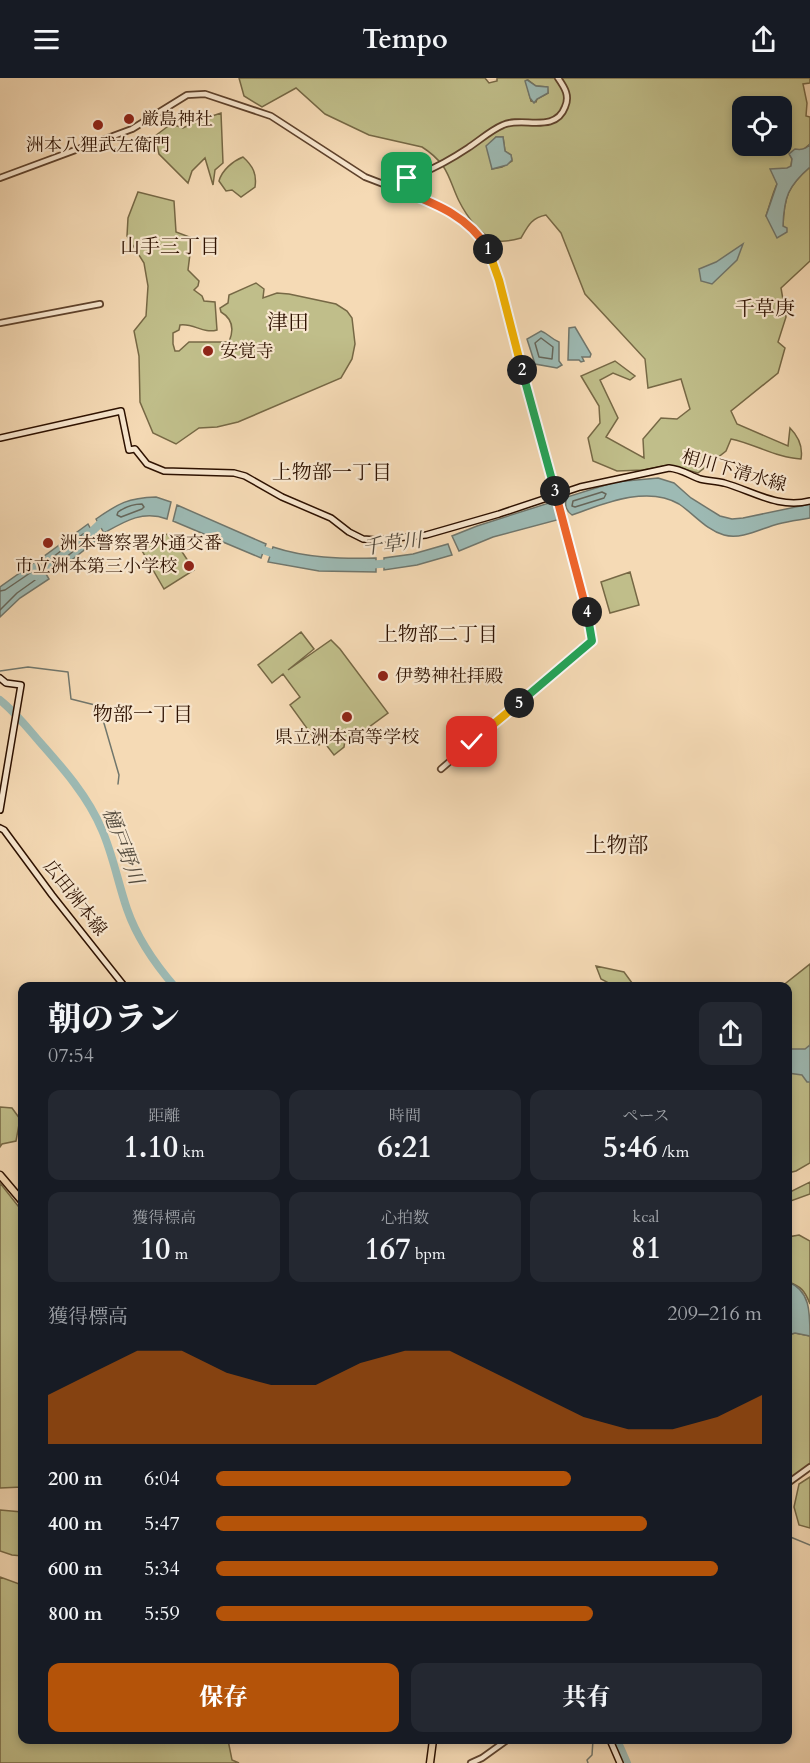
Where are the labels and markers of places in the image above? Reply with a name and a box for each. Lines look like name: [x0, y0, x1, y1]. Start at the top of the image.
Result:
place label: 厳島神社: [141, 107, 213, 132]
marker: 厳島神社: [122, 112, 136, 126]
marker: 洲本八狸武左衛門: [91, 118, 105, 132]
place label: 洲本八狸武左衛門: [26, 133, 170, 158]
pin: [381, 152, 432, 203]
pin: 1: [473, 234, 503, 264]
place label: 安覚寺: [220, 339, 274, 364]
marker: 安覚寺: [201, 344, 215, 358]
pin: 2: [507, 355, 537, 385]
pin: 3: [540, 476, 570, 506]
place label: 洲本警察署外通交番: [60, 531, 222, 556]
marker: 洲本警察署外通交番: [41, 536, 55, 550]
place label: 市立洲本第三小学校: [15, 554, 177, 579]
marker: 市立洲本第三小学校: [182, 559, 196, 573]
pin: 4: [572, 597, 602, 627]
place label: 伊勢神社拝殿: [395, 664, 503, 689]
marker: 伊勢神社拝殿: [376, 669, 390, 683]
pin: 5: [504, 688, 534, 718]
marker: 県立洲本高等学校: [340, 710, 354, 724]
pin: [446, 716, 497, 767]
place label: 県立洲本高等学校: [275, 725, 419, 750]

